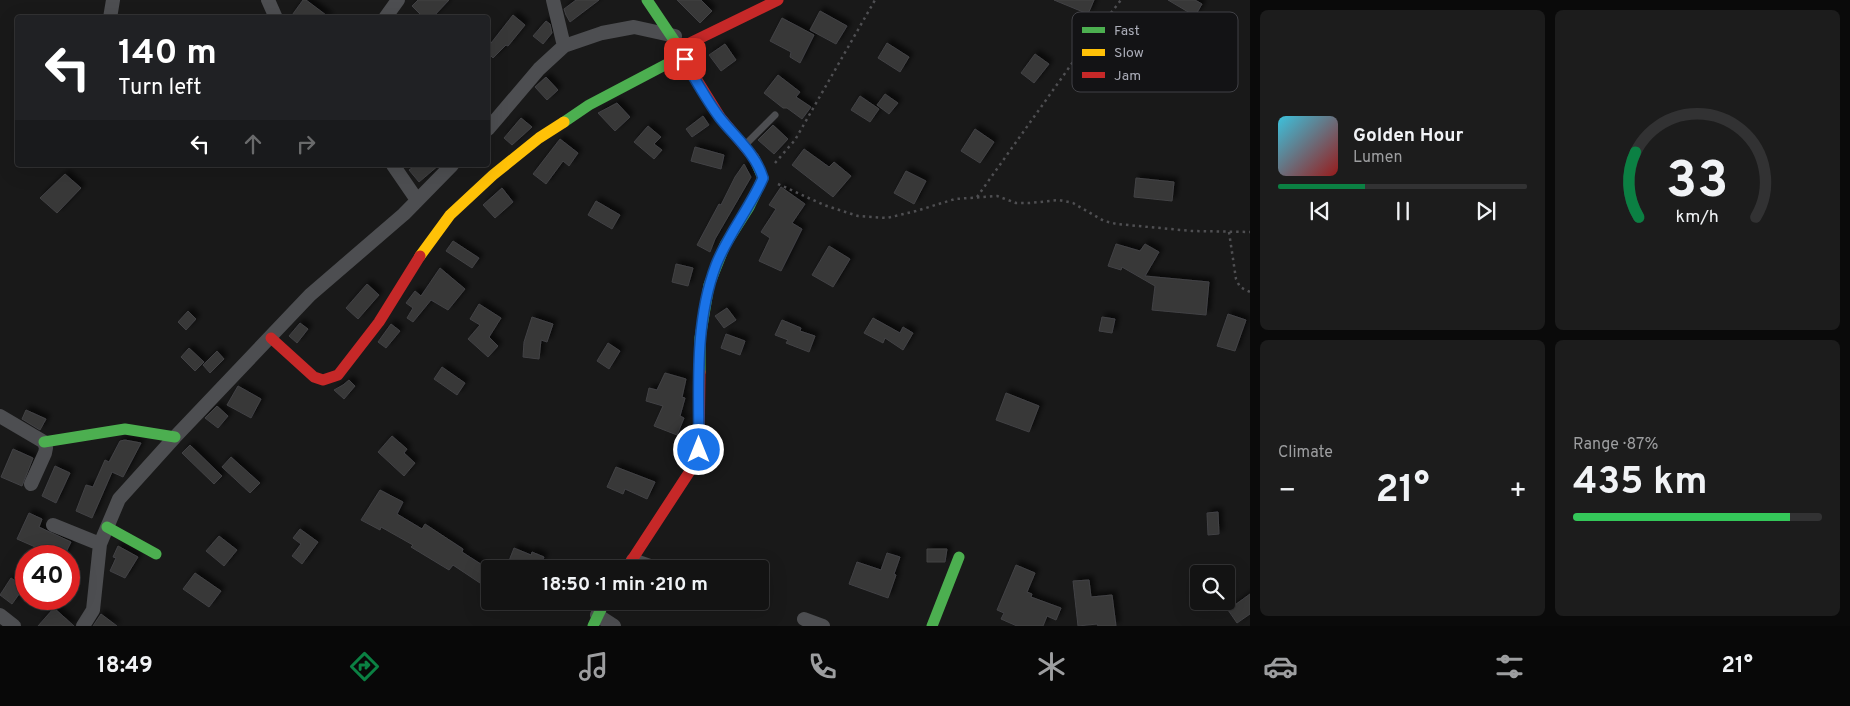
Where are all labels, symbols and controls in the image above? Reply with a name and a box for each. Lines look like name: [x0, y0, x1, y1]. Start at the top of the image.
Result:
legend: [1072, 12, 1238, 92]
text: Fast: [1114, 23, 1140, 40]
text: 140 m: [118, 32, 217, 76]
icon: left: [35, 35, 100, 100]
pin: [664, 38, 706, 80]
icon: arrive: [671, 45, 699, 73]
text: Slow: [1114, 45, 1144, 62]
text: Jam: [1114, 68, 1141, 85]
text: Turn left: [118, 75, 201, 102]
text: Golden Hour: [1353, 124, 1464, 148]
icon: left: [186, 130, 214, 158]
icon: ahead: [239, 130, 267, 158]
icon: right: [292, 130, 320, 158]
text: Lumen: [1353, 148, 1403, 168]
text: 33: [1666, 150, 1729, 216]
icon: previous: [1306, 197, 1334, 225]
icon: pause: [1389, 197, 1417, 225]
icon: next: [1472, 197, 1500, 225]
text: km/h: [1676, 206, 1719, 229]
position arrow: [672, 423, 724, 475]
text: Range · 87%: [1573, 435, 1658, 455]
text: Climate: [1278, 443, 1333, 463]
text: 435 km: [1573, 459, 1708, 508]
text: 21°: [1375, 467, 1430, 516]
text: −: [1278, 474, 1296, 510]
text: +: [1509, 474, 1527, 510]
speed limit sign: 40: [15, 545, 80, 610]
map controls: [1190, 565, 1235, 610]
button: search: [1190, 565, 1235, 610]
text: 18:50 · 1 min · 210 m: [542, 573, 708, 597]
icon: directions: [347, 649, 382, 684]
icon: music: [576, 649, 611, 684]
icon: phone: [805, 649, 840, 684]
icon: climate: [1034, 649, 1069, 684]
icon: car: [1263, 649, 1298, 684]
icon: filters: [1492, 649, 1527, 684]
text: 18:49: [97, 653, 153, 680]
text: 21°: [1721, 653, 1753, 680]

